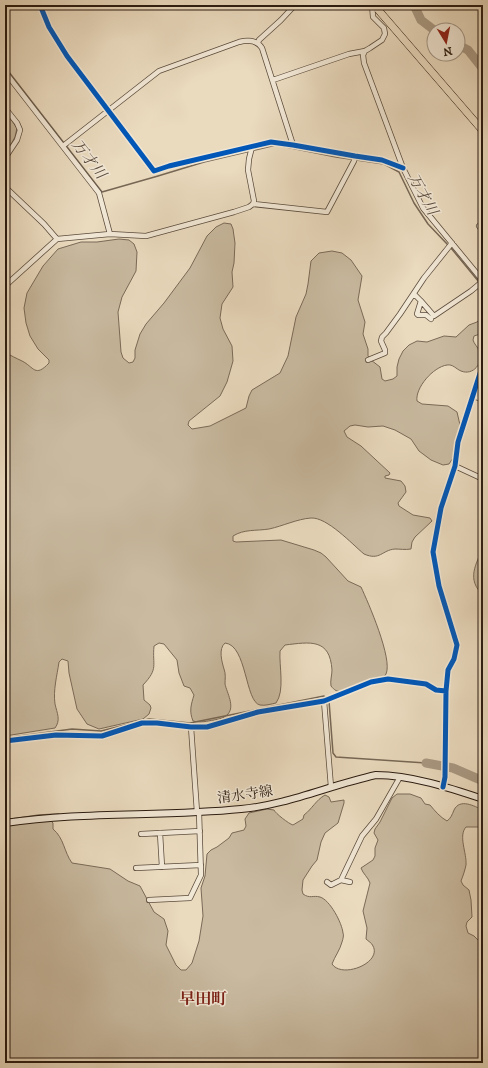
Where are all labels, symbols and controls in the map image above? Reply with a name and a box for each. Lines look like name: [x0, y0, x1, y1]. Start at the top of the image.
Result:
north arrow: [426, 22, 466, 62]
text: N: [442, 43, 453, 59]
water label: 万才川: [67, 136, 111, 184]
water label: 万才川: [403, 170, 443, 220]
street label: 清水寺線: [216, 782, 274, 808]
district label: 早田町: [179, 989, 227, 1009]

